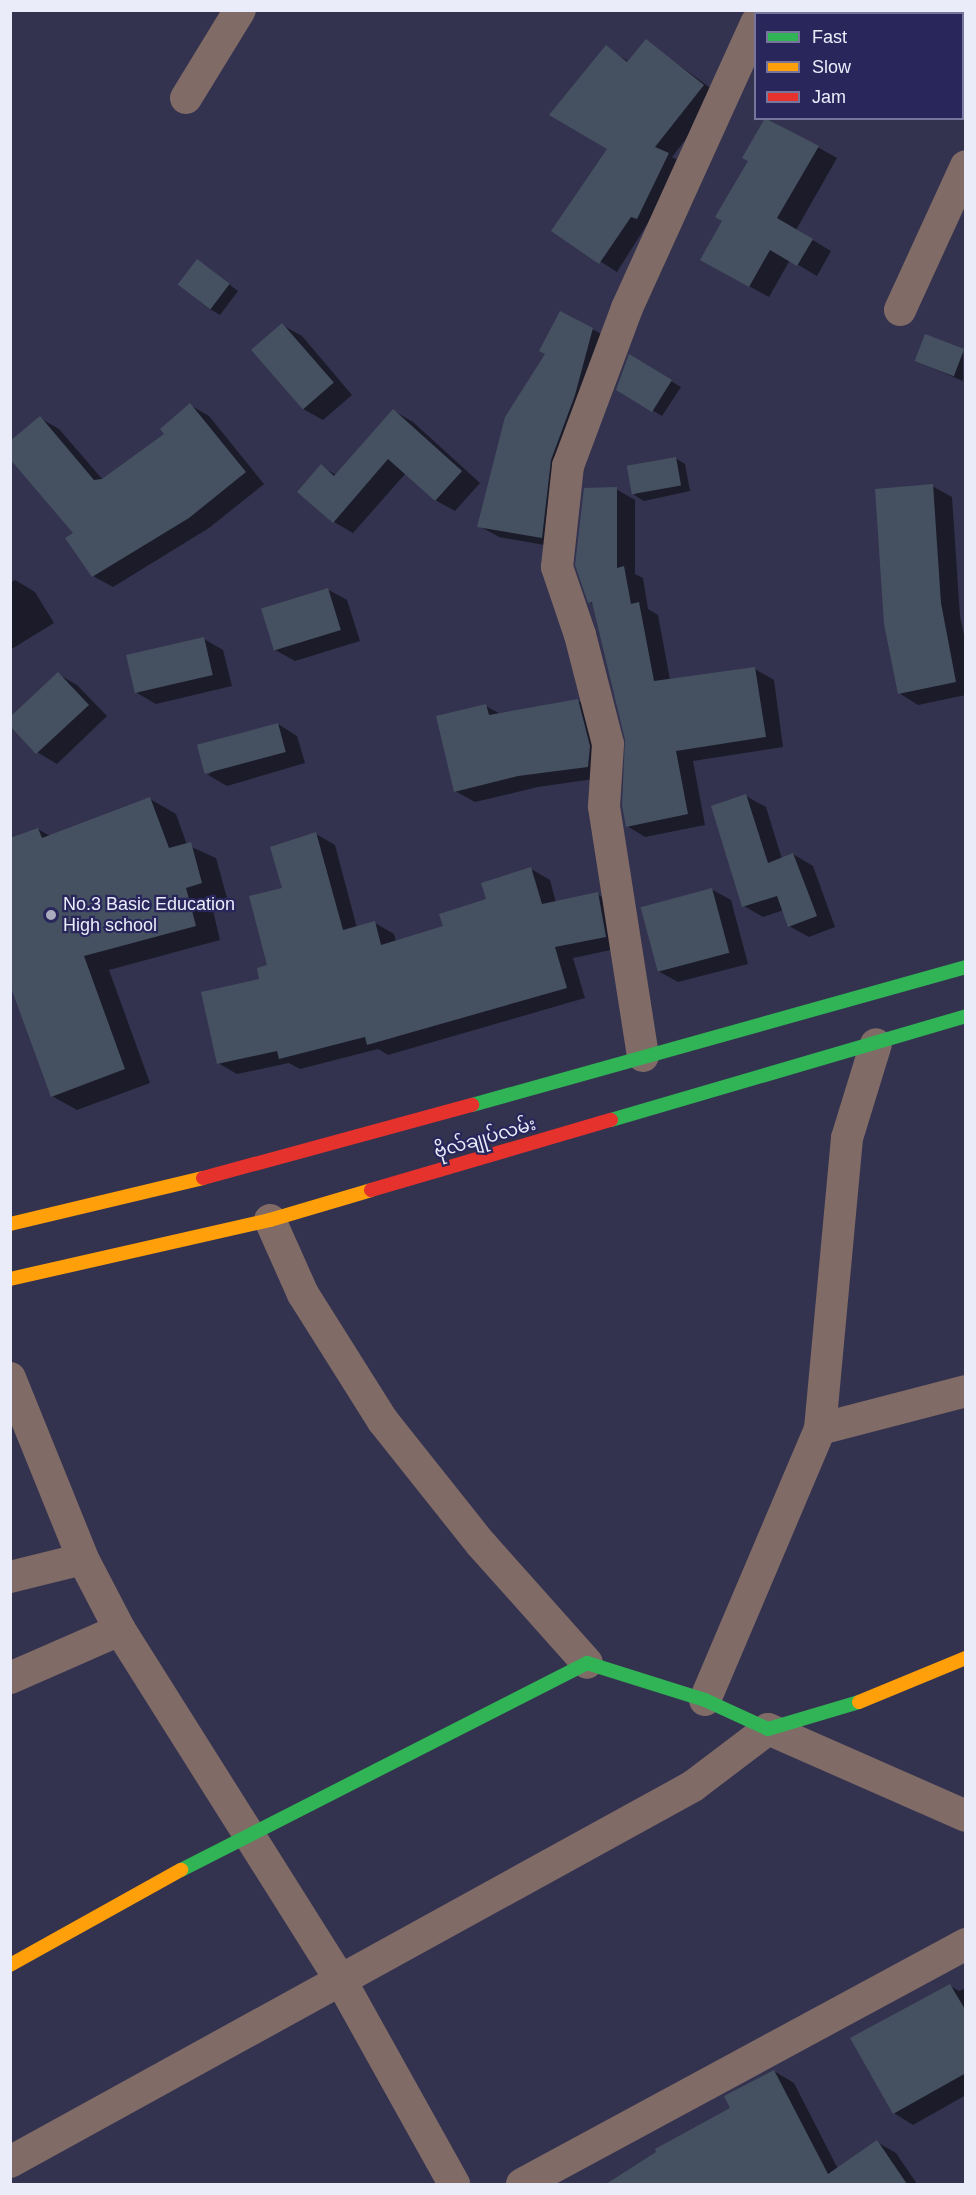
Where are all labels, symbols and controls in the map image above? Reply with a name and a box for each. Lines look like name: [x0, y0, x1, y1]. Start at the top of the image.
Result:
legend: [754, 12, 964, 120]
text: Fast: [812, 27, 847, 47]
text: Slow: [812, 57, 851, 77]
text: Jam: [812, 87, 846, 107]
place label: No.3 Basic Education High school: [63, 894, 235, 936]
marker: No.3 Basic Education High school: [44, 908, 58, 922]
street label: ဗိုလ်ချုပ်လမ်း: [432, 1113, 538, 1163]

